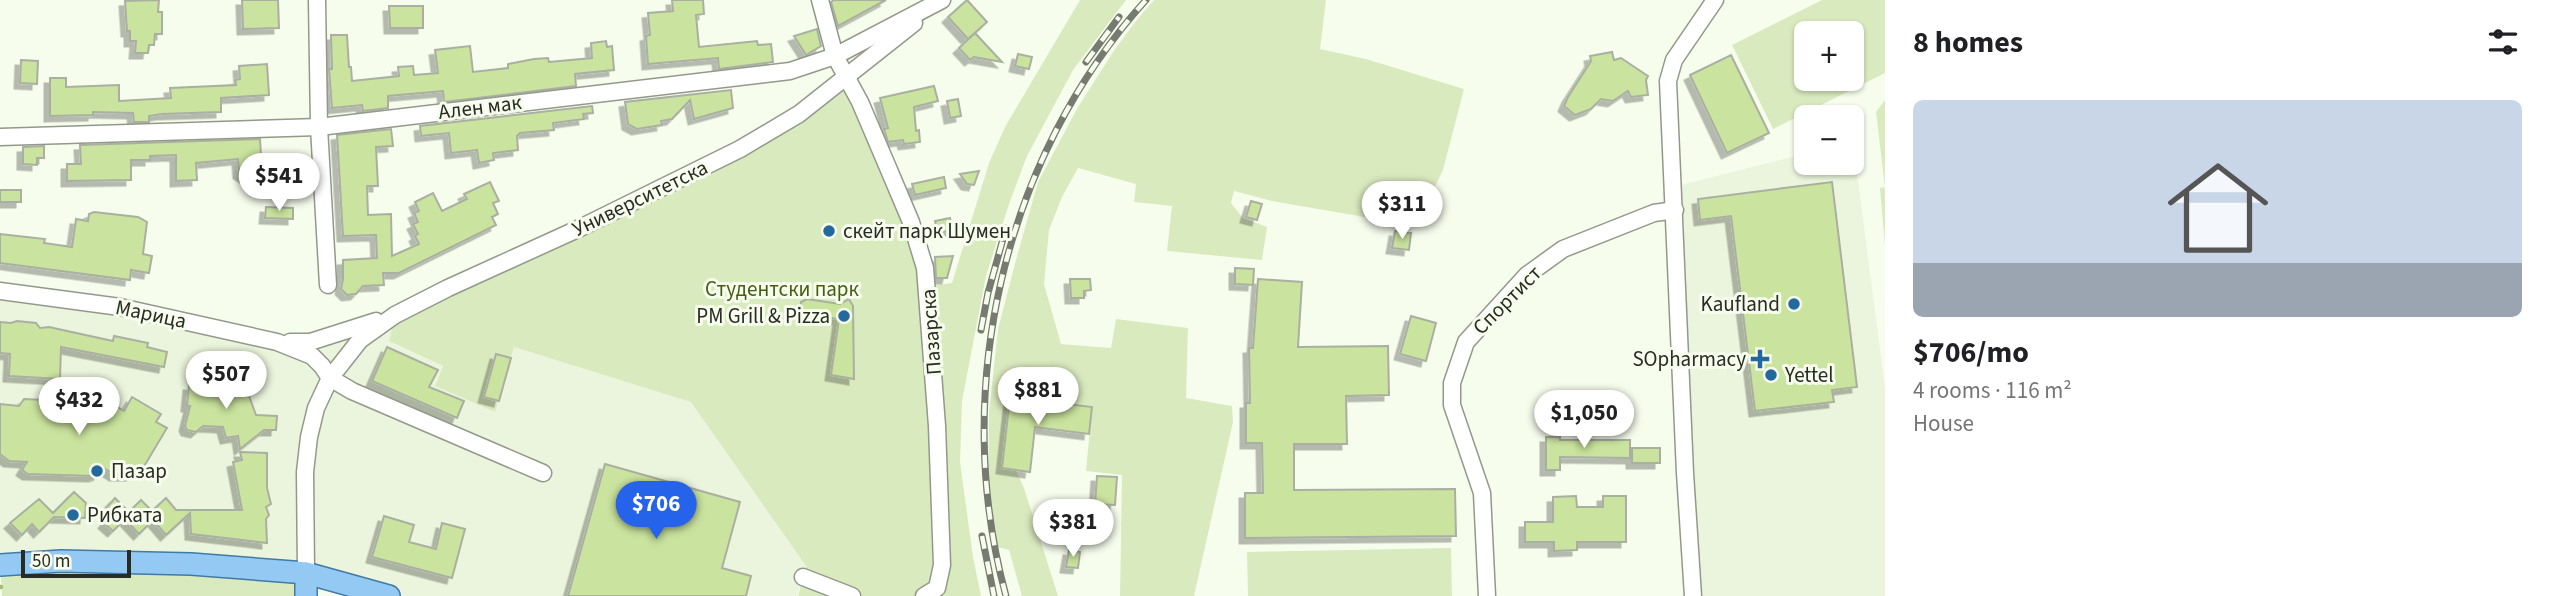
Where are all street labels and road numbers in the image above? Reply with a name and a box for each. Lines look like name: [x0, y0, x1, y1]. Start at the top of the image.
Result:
street label: Ален мак: [437, 87, 524, 127]
street label: Университетска: [567, 152, 713, 244]
street label: Спортист: [1466, 258, 1549, 341]
street label: Пазарска: [913, 288, 949, 376]
street label: Марица: [113, 292, 189, 336]

